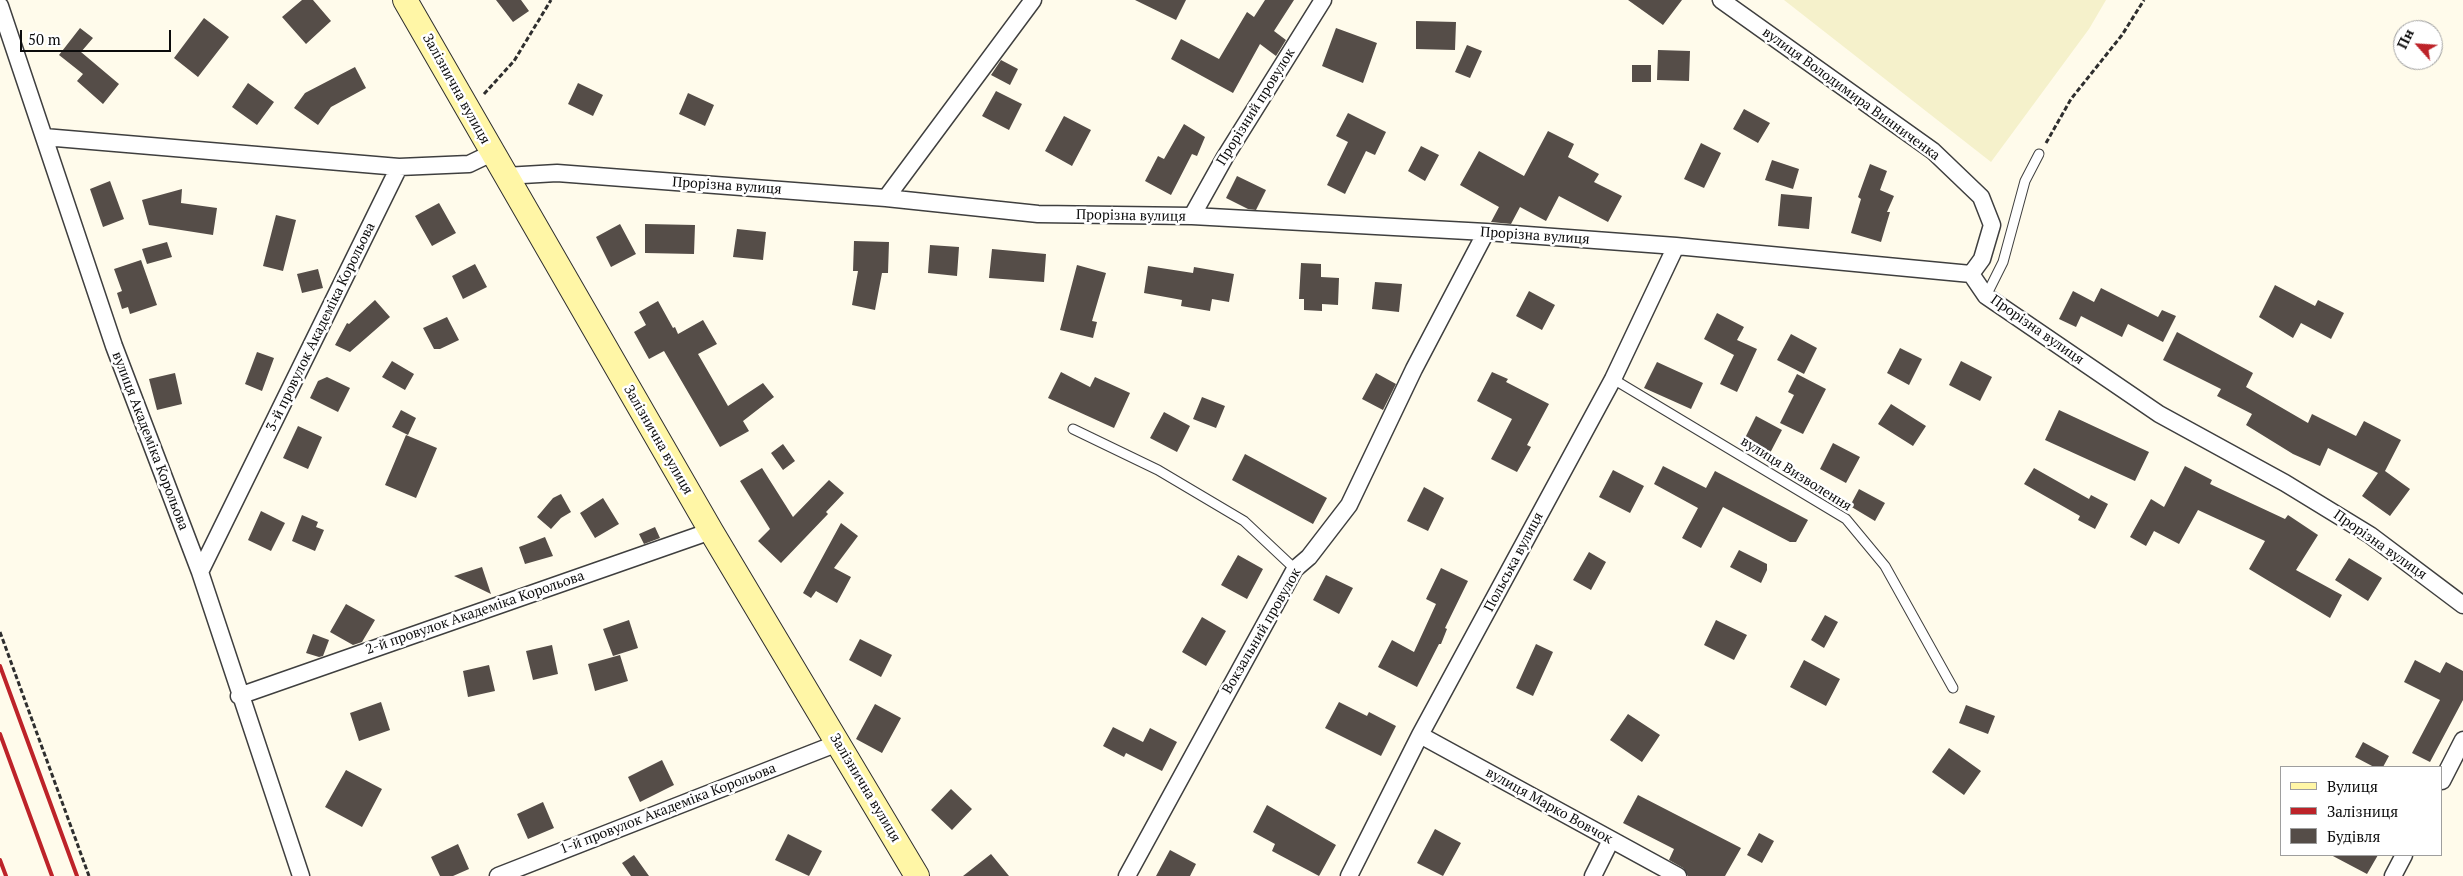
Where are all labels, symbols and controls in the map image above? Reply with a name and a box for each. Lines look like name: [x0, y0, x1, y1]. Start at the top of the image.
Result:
scale bar: [22, 20, 174, 52]
north arrow: [2393, 20, 2443, 70]
street label: вулиця Володимира Винниченка: [1759, 24, 1943, 164]
text: Пн: [2392, 26, 2418, 52]
text: 50 m: [28, 29, 61, 49]
street label: Залізнична вулиця: [419, 31, 493, 147]
street label: Прорізний провулок: [1213, 45, 1299, 169]
street label: Прорізна вулиця: [672, 174, 782, 198]
street label: Прорізна вулиця: [1076, 207, 1186, 225]
street label: 3-й провулок Академіка Корольова: [263, 220, 379, 434]
street label: Прорізна вулиця: [1480, 224, 1590, 248]
street label: Прорізна вулиця: [1987, 292, 2087, 368]
street label: вулиця Академіка Корольова: [108, 349, 192, 533]
street label: Залізнична вулиця: [620, 382, 696, 498]
street label: вулиця Визволення: [1737, 433, 1855, 515]
street label: Прорізна вулиця: [2330, 507, 2430, 583]
street label: Польська вулиця: [1481, 509, 1547, 615]
street label: Вокзальний провулок: [1219, 565, 1305, 697]
street label: 2-й провулок Академіка Корольова: [363, 568, 587, 658]
street label: Залізнична вулиця: [826, 731, 904, 845]
street label: 1-й провулок Академіка Корольова: [558, 760, 778, 858]
street label: вулиця Марко Вовчок: [1483, 764, 1615, 848]
legend: [2280, 766, 2443, 856]
text: Вулиця: [2327, 776, 2378, 796]
text: Залізниця: [2327, 801, 2398, 821]
text: Будівля: [2327, 826, 2380, 846]

